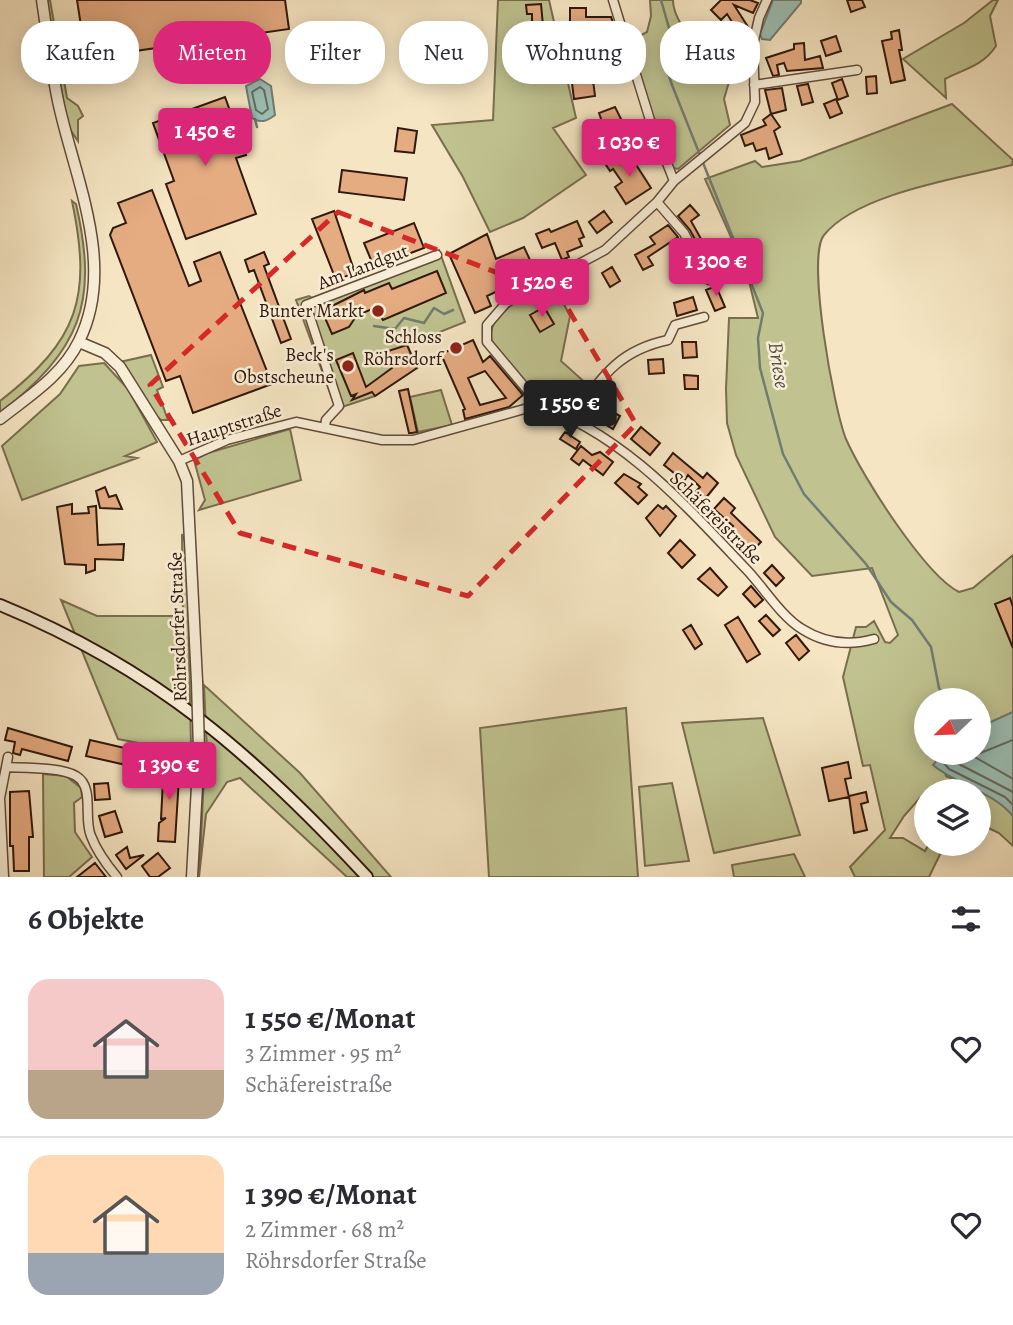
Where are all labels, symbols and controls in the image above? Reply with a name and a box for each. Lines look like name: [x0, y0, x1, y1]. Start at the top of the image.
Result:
chip: Kaufen: [21, 21, 139, 84]
chip: Mieten: [153, 21, 271, 84]
chip: Filter: [285, 21, 385, 84]
chip: Neu: [399, 21, 488, 84]
chip: Wohnung: [502, 21, 646, 84]
chip: Haus: [660, 21, 760, 84]
pin: 1 450 €: [140, 108, 270, 168]
text: 1 450 €: [174, 115, 236, 146]
pin: 1 030 €: [564, 120, 694, 179]
text: 1 030 €: [598, 126, 660, 157]
street label: Am Landgut: [313, 238, 412, 297]
pin: 1 300 €: [651, 238, 781, 298]
text: 1 300 €: [685, 245, 747, 276]
pin: 1 520 €: [477, 260, 607, 319]
text: 1 520 €: [511, 266, 573, 297]
place label: Bunter Markt: [258, 298, 364, 324]
marker: Bunter Markt: [370, 303, 386, 319]
place label: Schloss Röhrsdorf: [363, 324, 445, 372]
marker: Schloss Röhrsdorf: [448, 340, 464, 356]
water label: Briese: [762, 340, 797, 391]
place label: Beck's Obstscheune: [234, 342, 334, 390]
marker: Beck's Obstscheune: [340, 358, 356, 374]
pin: 1 550 €: [505, 380, 635, 440]
text: 1 550 €: [540, 387, 600, 418]
street label: Hauptstraße: [183, 397, 285, 453]
street label: Schäfereistraße: [664, 466, 768, 570]
street label: Röhrsdorfer Straße: [162, 552, 194, 702]
north arrow: [914, 688, 990, 765]
map controls: [914, 688, 991, 856]
pin: 1 390 €: [104, 742, 234, 802]
text: 1 390 €: [138, 749, 200, 780]
button: layers: [914, 779, 991, 856]
text: 6 Objekte: [28, 899, 144, 939]
icon: filters: [947, 900, 985, 938]
text: 1 550 €/Monat: [245, 998, 416, 1038]
icon: home: [84, 1007, 168, 1091]
icon: heart: [947, 1030, 985, 1068]
text: 3 Zimmer · 95 m²: [245, 1038, 401, 1069]
text: Schäfereistraße: [245, 1069, 392, 1100]
text: 1 390 €/Monat: [245, 1174, 417, 1214]
icon: home: [84, 1183, 168, 1267]
icon: heart: [947, 1206, 985, 1244]
text: 2 Zimmer · 68 m²: [245, 1214, 404, 1245]
text: Röhrsdorfer Straße: [245, 1245, 427, 1276]

